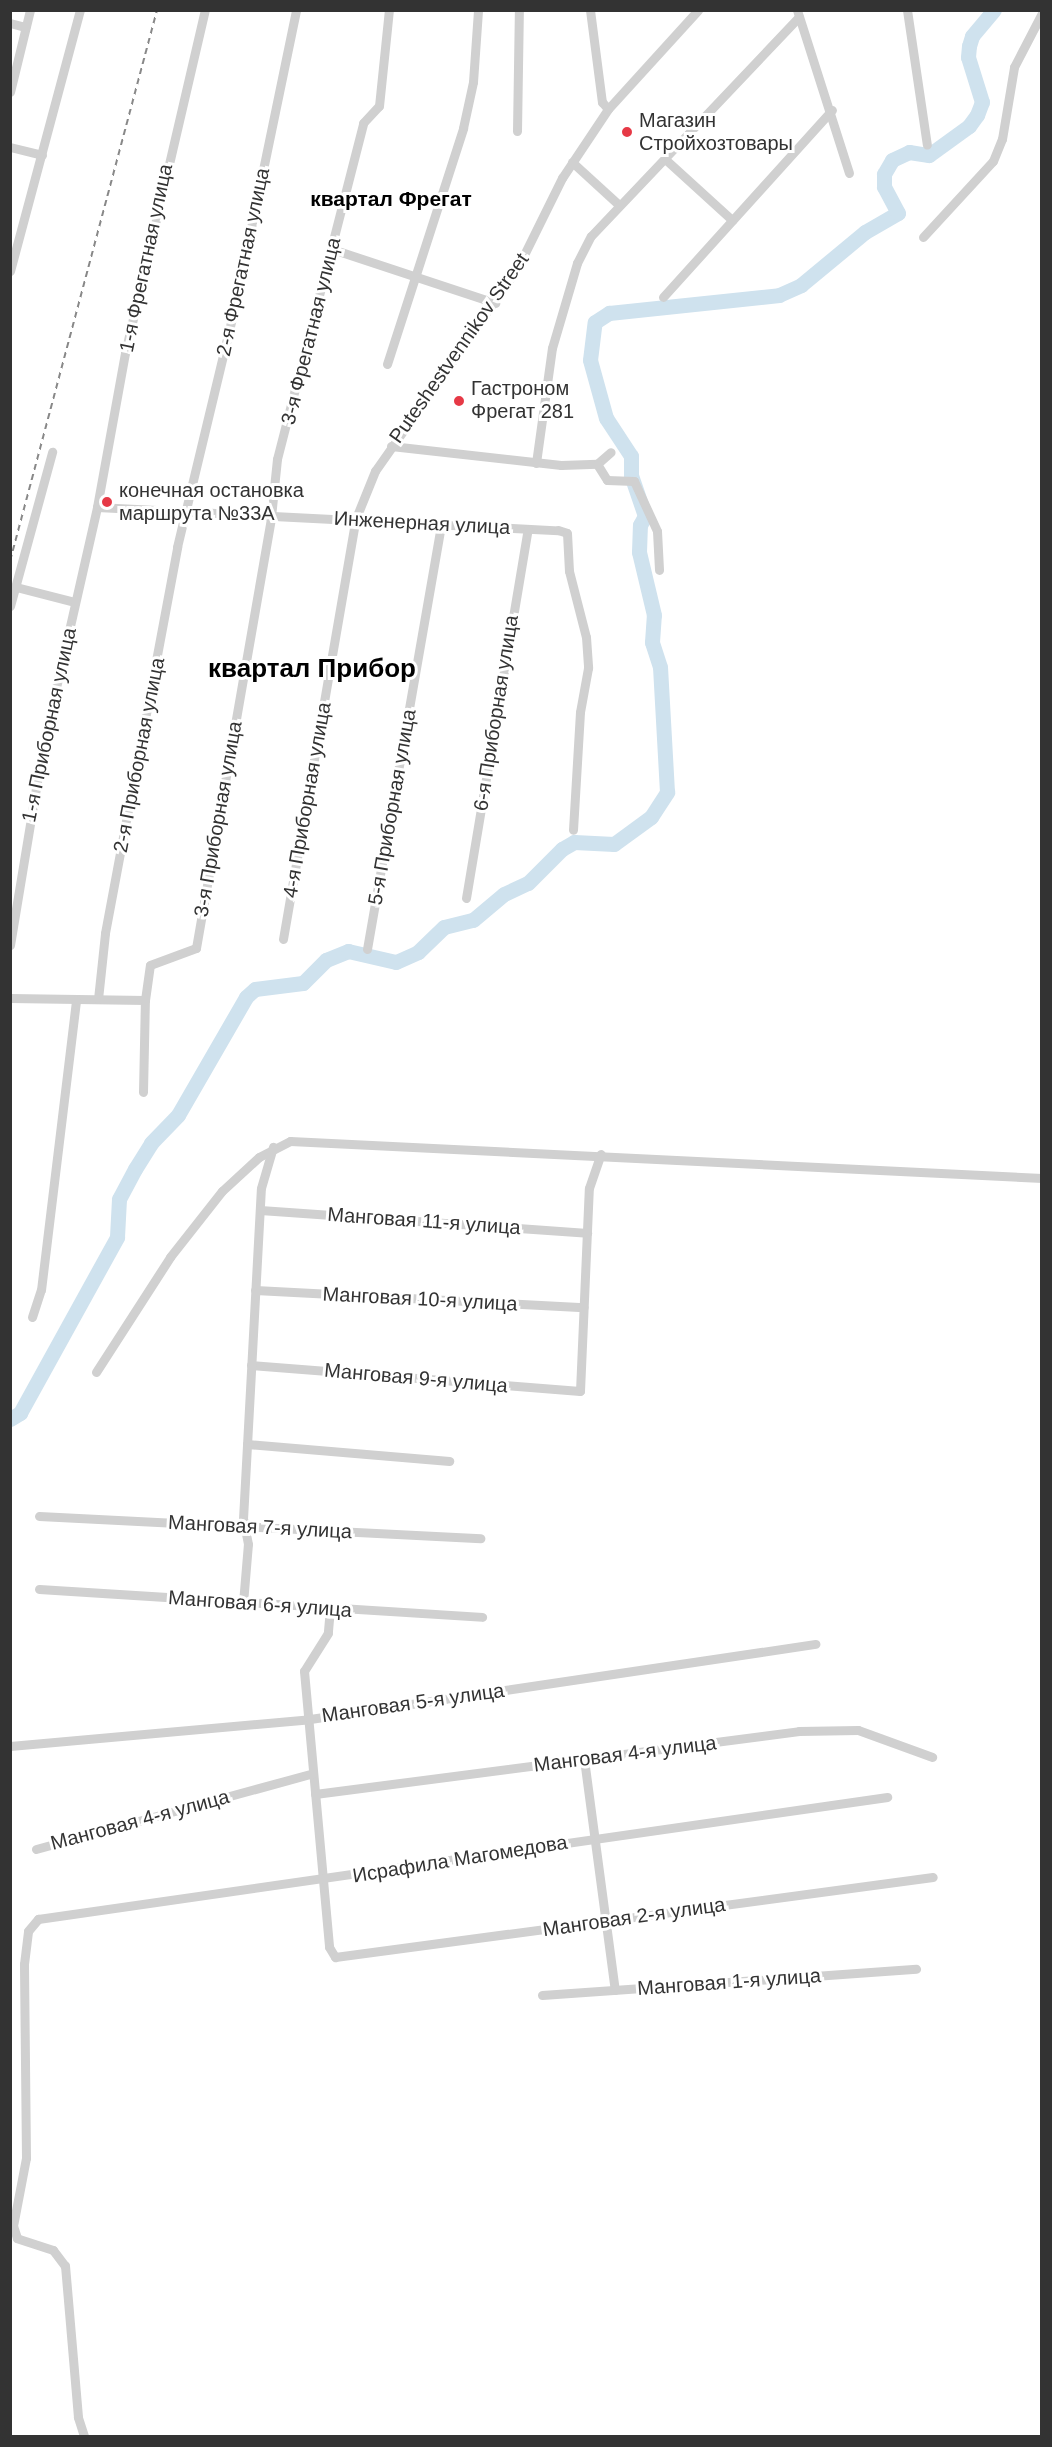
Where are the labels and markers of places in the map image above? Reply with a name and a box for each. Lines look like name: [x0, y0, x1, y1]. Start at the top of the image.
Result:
place label: Магазин Стройхозтовары: [639, 108, 793, 155]
marker: Магазин Стройхозтовары: [620, 125, 634, 139]
place label: Гастроном Фрегат 281: [471, 377, 574, 424]
marker: Гастроном Фрегат 281: [452, 394, 466, 408]
place label: конечная остановка маршрута №33А: [119, 478, 304, 525]
marker: конечная остановка маршрута №33А: [100, 495, 114, 509]

